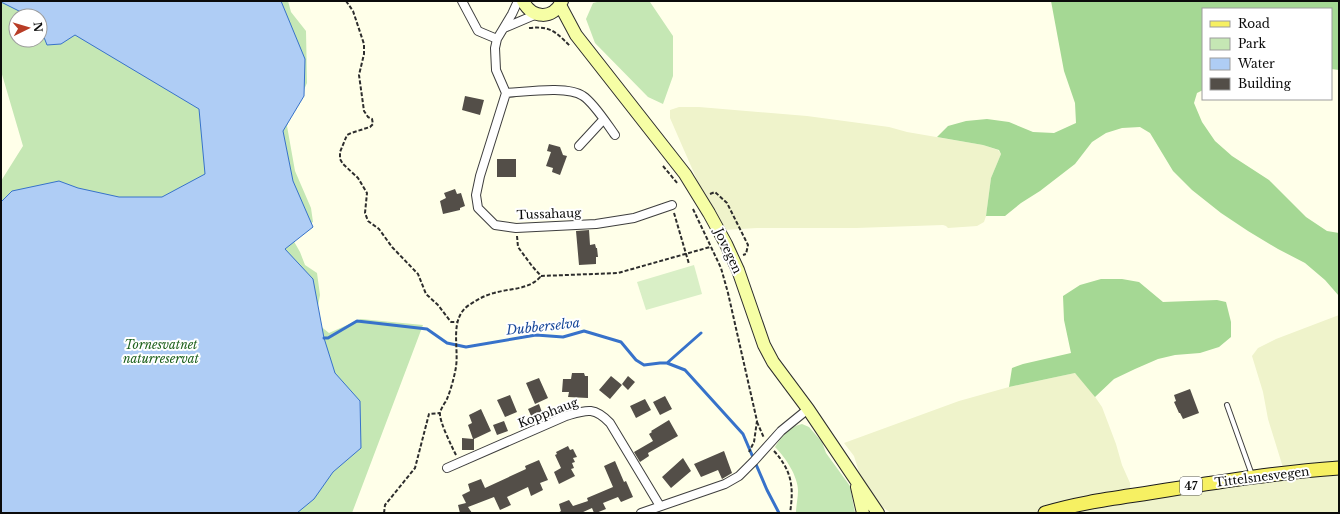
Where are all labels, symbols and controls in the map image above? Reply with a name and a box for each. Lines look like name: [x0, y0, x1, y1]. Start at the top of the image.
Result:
north arrow: [8, 8, 48, 48]
legend: [1202, 8, 1332, 100]
text: Road: [1238, 16, 1270, 31]
text: N: [31, 21, 45, 34]
text: Park: [1238, 36, 1266, 51]
text: Water: [1237, 56, 1275, 71]
text: Building: [1238, 76, 1292, 91]
street label: Tussahaug: [516, 205, 582, 222]
street label: Jovegen: [711, 224, 745, 276]
water label: Dubberselva: [504, 314, 581, 339]
park label: Tornesvatnet naturreservat: [123, 337, 200, 366]
street label: Kopphaug: [516, 394, 581, 431]
street label: Tittelsnesvegen: [1214, 463, 1310, 490]
road number: 47: [1180, 477, 1202, 495]

